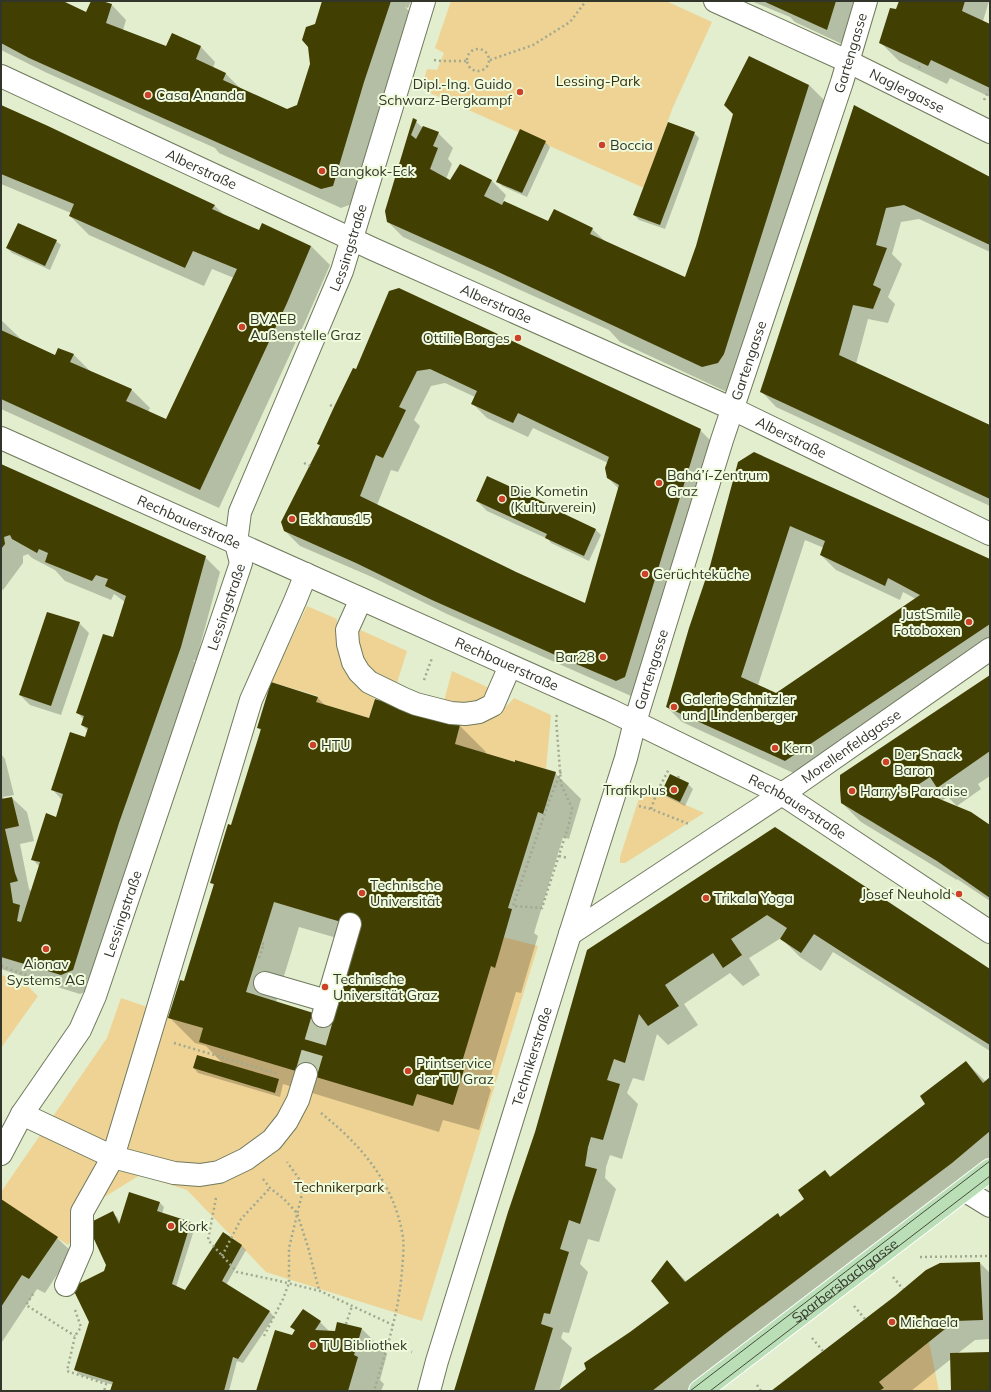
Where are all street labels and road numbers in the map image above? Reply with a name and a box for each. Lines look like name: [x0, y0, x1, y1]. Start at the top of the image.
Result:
street label: Gartengasse: [830, 11, 871, 96]
street label: Naglergasse: [866, 65, 948, 117]
street label: Alberstraße: [163, 145, 240, 193]
street label: Lessingstraße: [325, 202, 371, 294]
street label: Alberstraße: [458, 280, 535, 327]
street label: Gartengasse: [727, 318, 770, 403]
street label: Alberstraße: [753, 413, 830, 462]
street label: Rechbauerstraße: [134, 491, 244, 553]
street label: Lessingstraße: [203, 561, 249, 653]
street label: Gartengasse: [630, 627, 672, 712]
street label: Rechbauerstraße: [452, 633, 561, 695]
street label: Morellenfeldgasse: [798, 705, 904, 787]
street label: Rechbauerstraße: [746, 770, 850, 843]
street label: Lessingstraße: [100, 868, 146, 960]
street label: Technikerstraße: [508, 1005, 556, 1108]
street label: Sparbersbachgasse: [788, 1234, 902, 1327]

